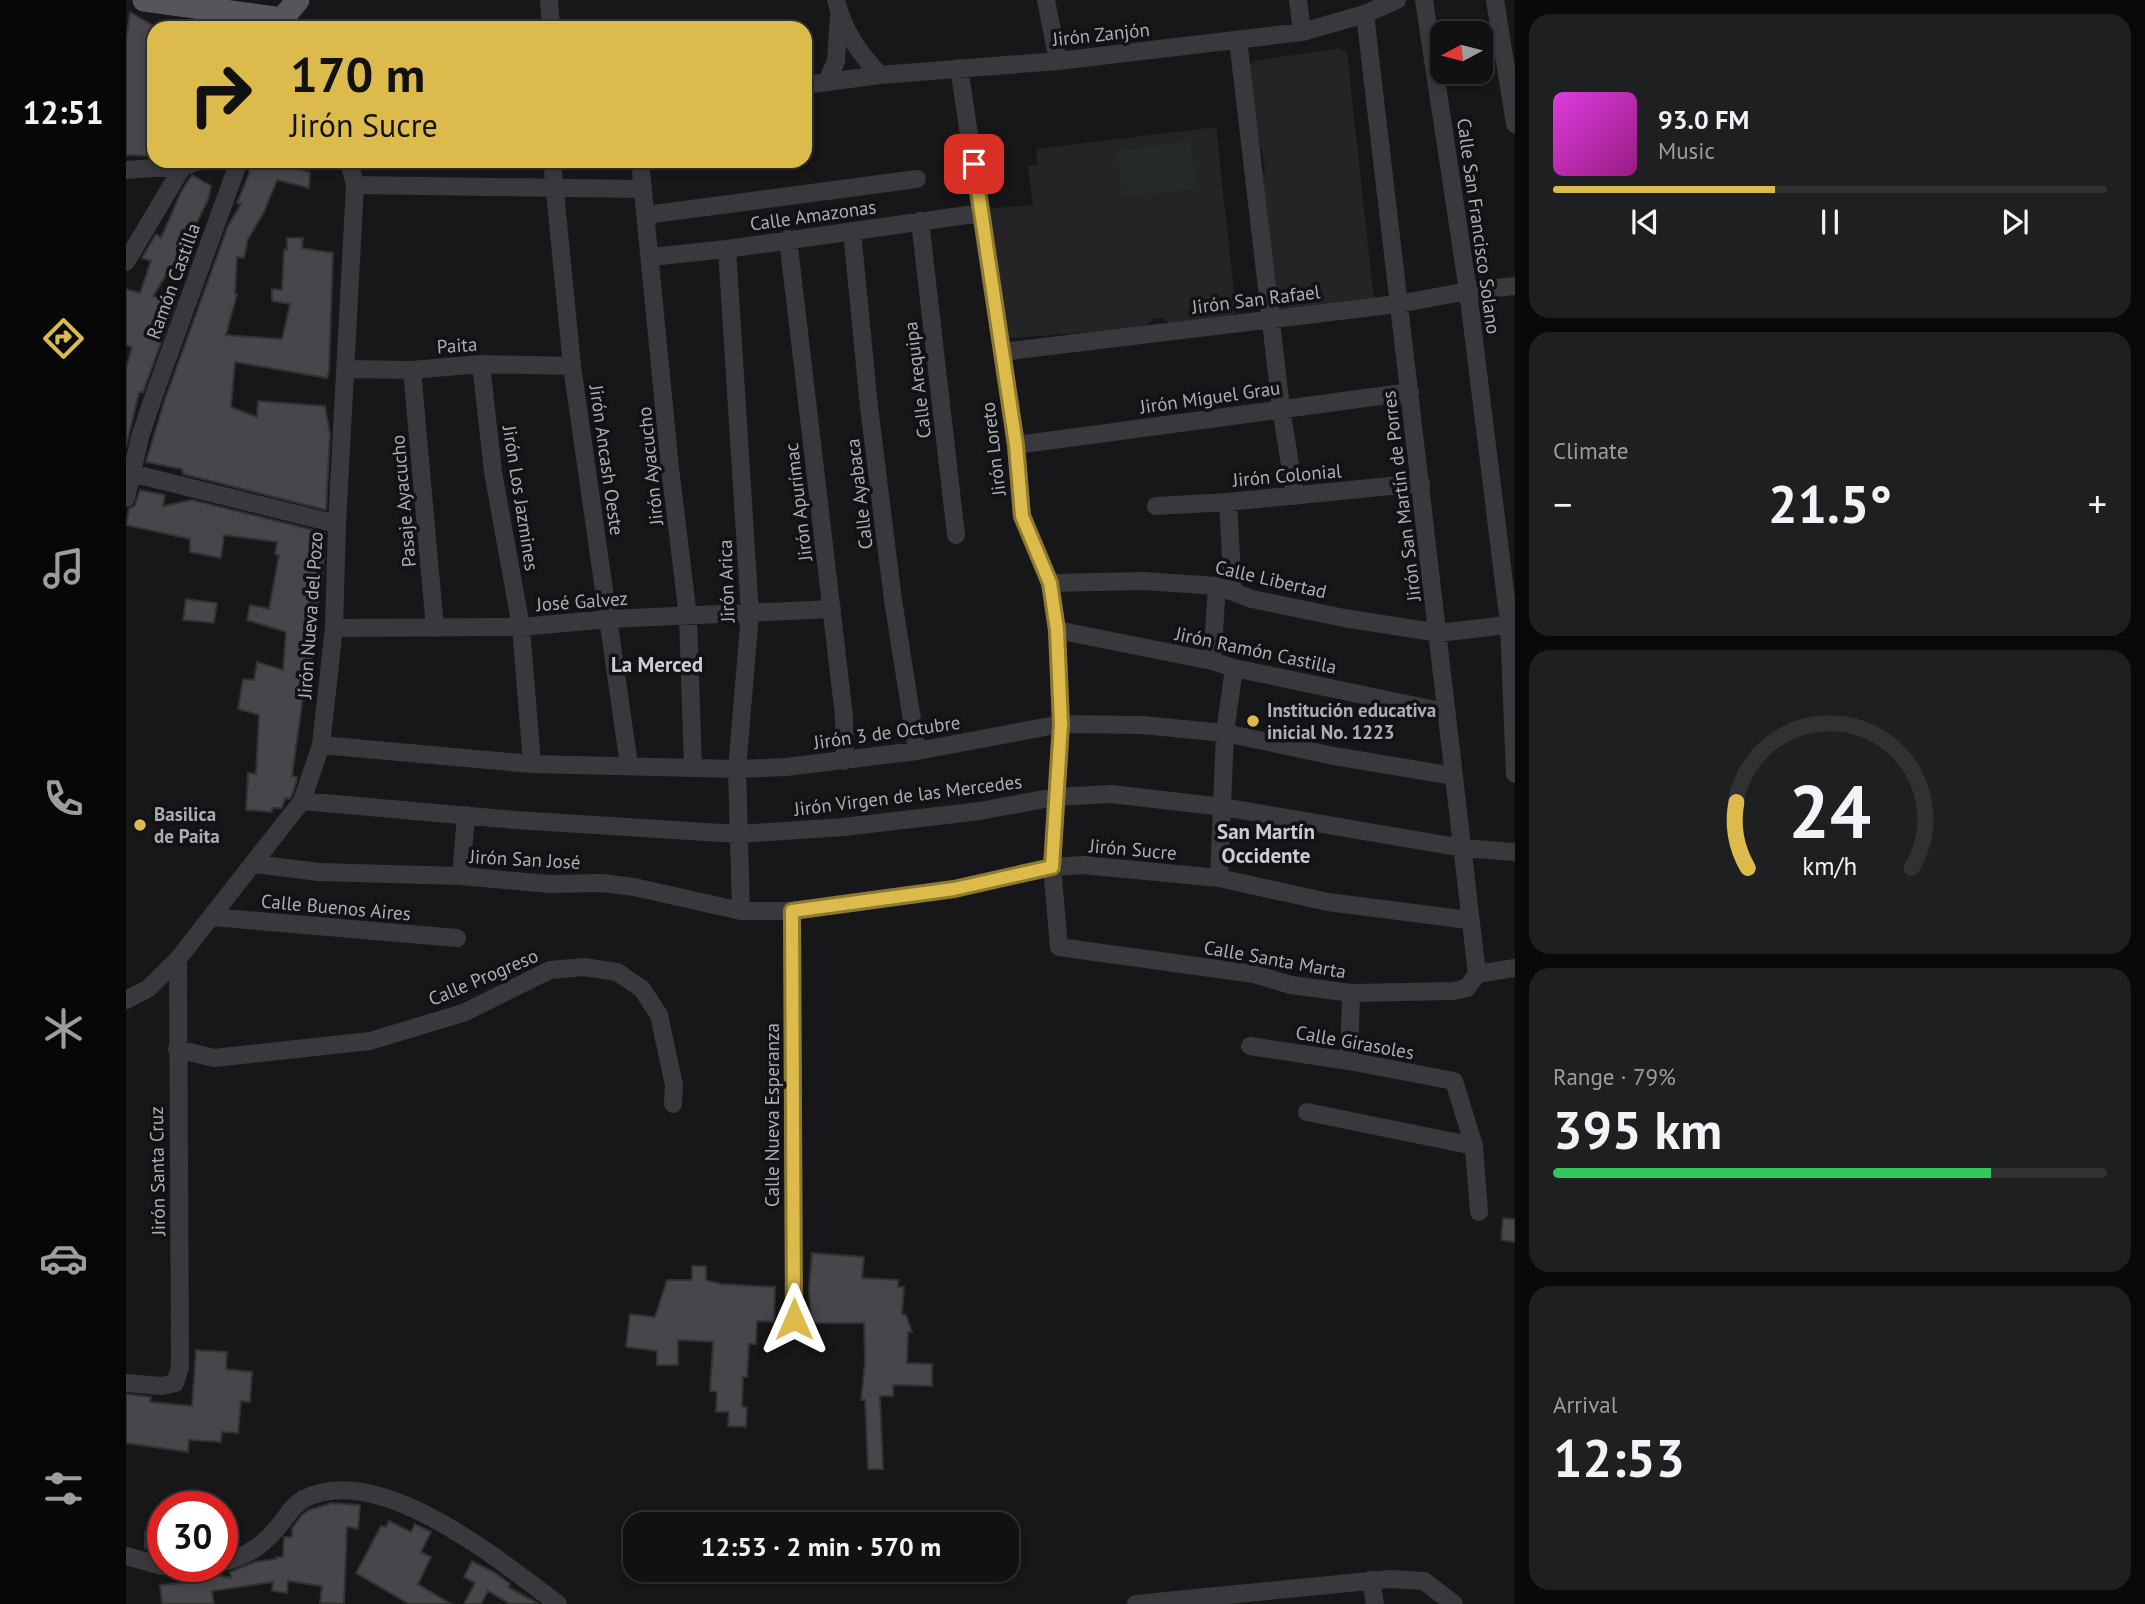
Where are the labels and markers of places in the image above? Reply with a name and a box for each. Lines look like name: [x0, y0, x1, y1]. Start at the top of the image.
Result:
pin: [944, 134, 1004, 194]
place label: Institución educativa inicial No. 1223: [1267, 698, 1436, 744]
marker: Institución educativa inicial No. 1223: [1245, 713, 1261, 729]
place label: Basilica de Paita: [154, 802, 220, 848]
marker: Basilica de Paita: [132, 817, 148, 833]

